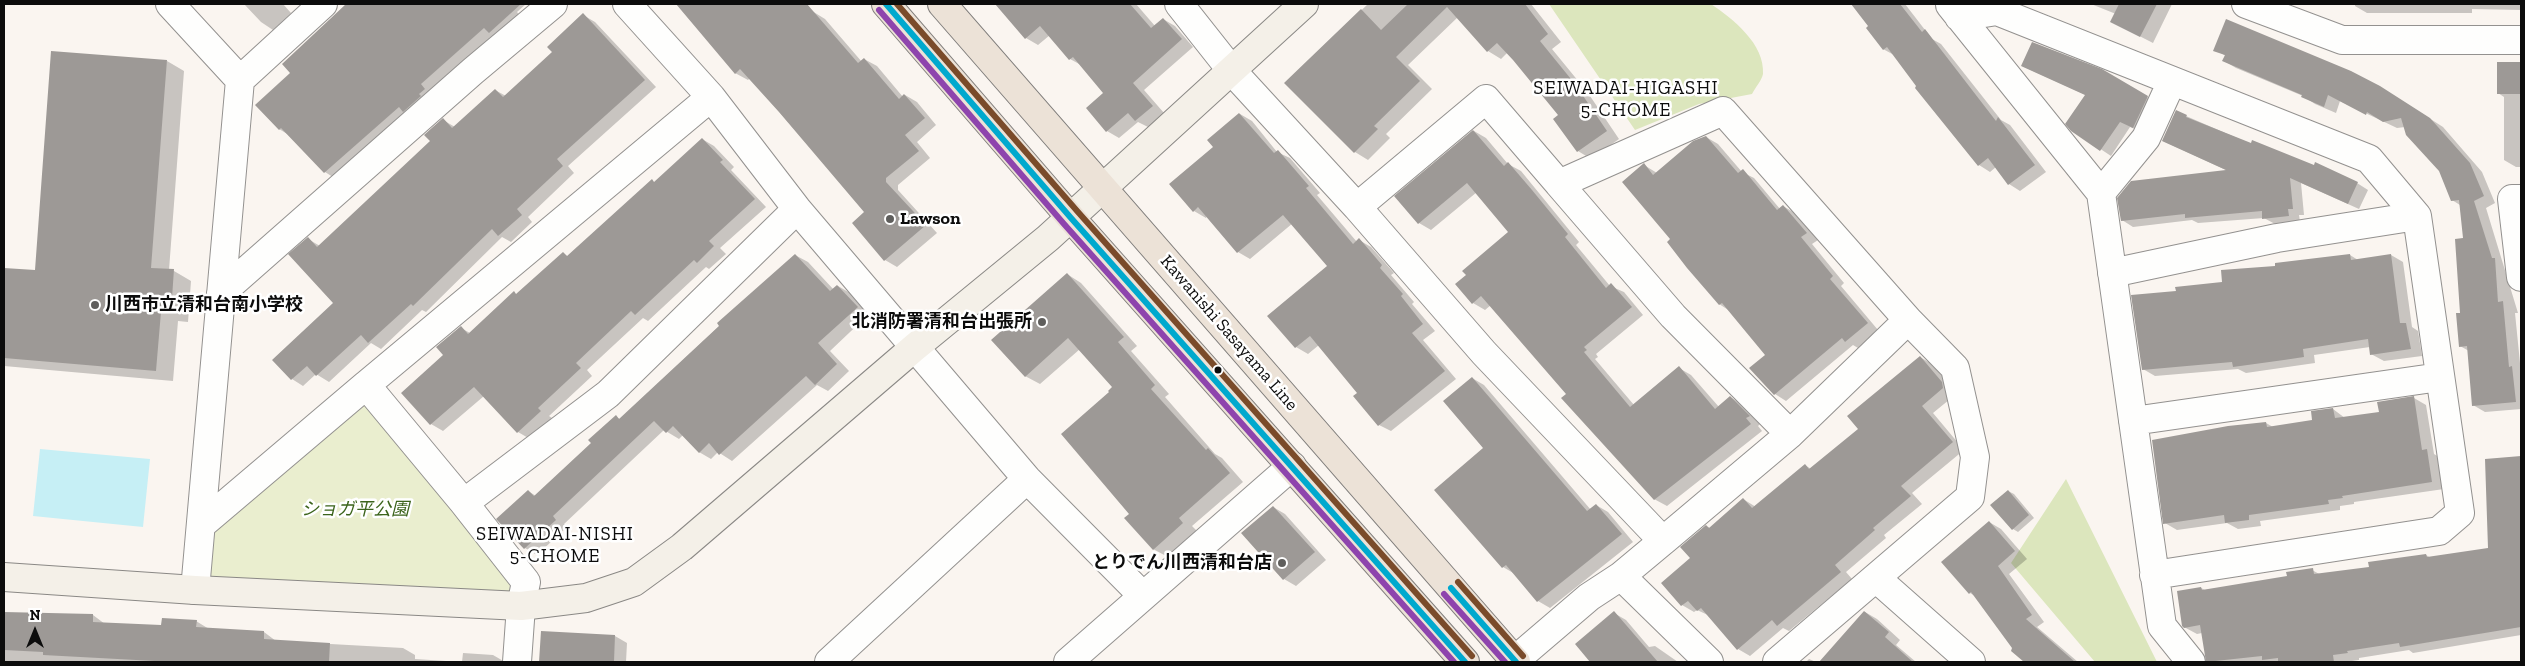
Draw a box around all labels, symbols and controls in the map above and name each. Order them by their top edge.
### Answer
district label: SEIWADAI-HIGASHI 5-CHOME [1531,78,1721,122]
place label: Lawson [900,208,961,230]
marker: Lawson [884,213,896,225]
street label: Kawanishi Sasayama Line [1156,251,1302,415]
place label: 川西市立清和台南小学校 [105,294,303,316]
marker: 川西市立清和台南小学校 [89,299,101,311]
place label: 北消防署清和台出張所 [852,311,1032,333]
marker: 北消防署清和台出張所 [1036,316,1048,328]
unlabelled marker [1213,365,1223,375]
park label: ショガ平公園 [301,499,409,521]
district label: SEIWADAI-NISHI 5-CHOME [474,524,636,568]
place label: とりでん川西清和台店 [1092,552,1272,574]
marker: とりでん川西清和台店 [1276,557,1288,569]
north arrow [10,606,60,656]
text: N [30,607,40,624]

